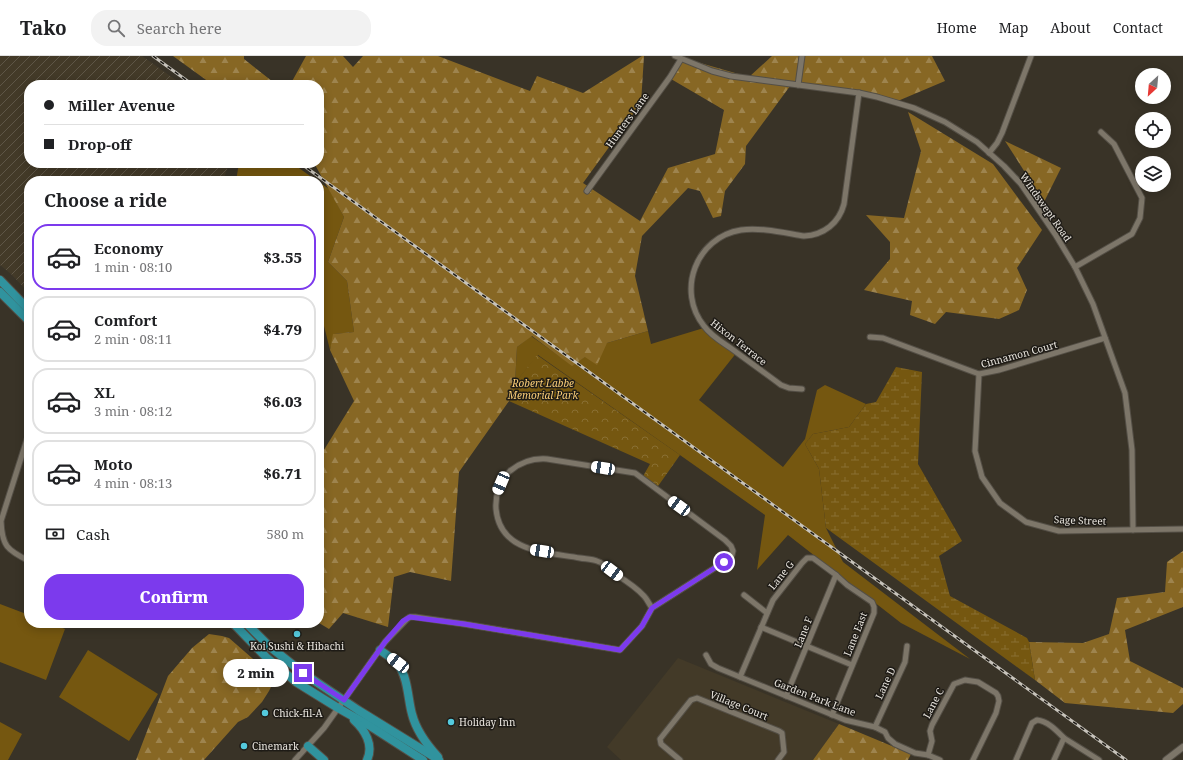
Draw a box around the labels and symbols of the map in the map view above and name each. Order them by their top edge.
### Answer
north arrow [1135,68,1171,104]
street label: Hunters Lane [602,90,652,150]
street label: Windswept Road [1017,170,1075,244]
street label: Hixon Terrace [708,316,770,368]
street label: Cinnamon Court [979,337,1059,371]
park label: Robert Labbe Memorial Park [507,376,579,402]
car [590,460,616,476]
car [491,470,511,496]
car [666,494,692,518]
street label: Sage Street [1054,512,1107,528]
car [529,543,555,559]
route start [715,553,733,571]
street label: Lane G [765,558,797,592]
car [599,559,625,583]
street label: Lane East [840,610,870,658]
street label: Lane F [790,614,816,650]
marker: Koi Sushi & Hibachi [292,629,302,639]
place label: Koi Sushi & Hibachi [250,639,345,653]
car [385,651,411,675]
callout: 2 min [223,659,289,687]
route end [294,664,312,682]
street label: Lane D [872,665,898,701]
street label: Garden Park Lane [772,675,858,719]
street label: Lane C [919,685,947,721]
street label: Village Court [708,687,771,723]
place label: Chick-fil-A [273,706,323,720]
marker: Chick-fil-A [260,708,270,718]
place label: Holiday Inn [459,715,516,729]
marker: Holiday Inn [446,717,456,727]
place label: Cinemark [252,739,299,753]
marker: Cinemark [239,741,249,751]

